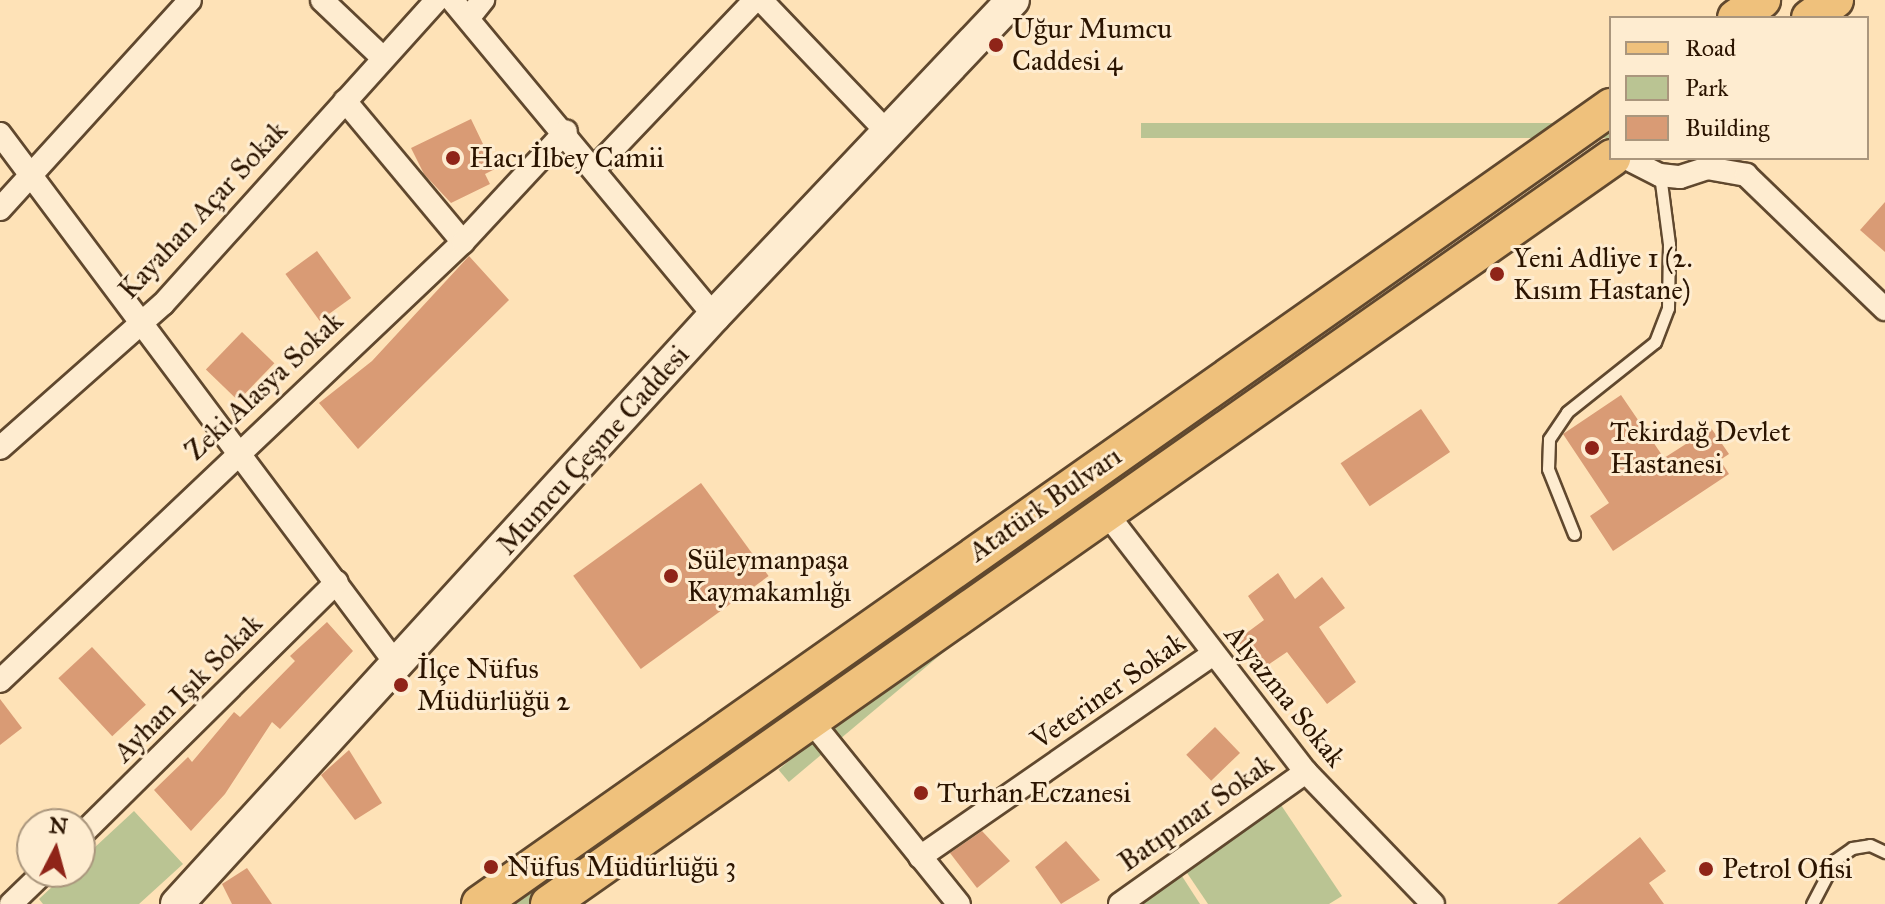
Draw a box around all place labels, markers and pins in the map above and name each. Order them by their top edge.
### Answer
place label: Uğur Mumcu Caddesi 4 [1012,12,1172,78]
marker: Uğur Mumcu Caddesi 4 [987,36,1005,54]
place label: Hacı İlbey Camii [469,141,664,175]
marker: Hacı İlbey Camii [444,149,462,167]
place label: Yeni Adliye 1 (2. Kısım Hastane) [1513,241,1692,307]
marker: Yeni Adliye 1 (2. Kısım Hastane) [1488,265,1506,283]
place label: Tekirdağ Devlet Hastanesi [1610,415,1791,481]
marker: Tekirdağ Devlet Hastanesi [1581,437,1603,459]
place label: Süleymanpaşa Kaymakamlığı [687,543,851,609]
marker: Süleymanpaşa Kaymakamlığı [662,567,680,585]
place label: İlçe Nüfus Müdürlüğü 2 [417,652,570,718]
marker: İlçe Nüfus Müdürlüğü 2 [392,676,410,694]
place label: Turhan Eczanesi [937,776,1131,810]
marker: Turhan Eczanesi [912,784,930,802]
place label: Nüfus Müdürlüğü 3 [507,850,736,884]
place label: Petrol Ofisi [1722,852,1853,886]
marker: Nüfus Müdürlüğü 3 [482,858,500,876]
marker: Petrol Ofisi [1697,860,1715,878]

